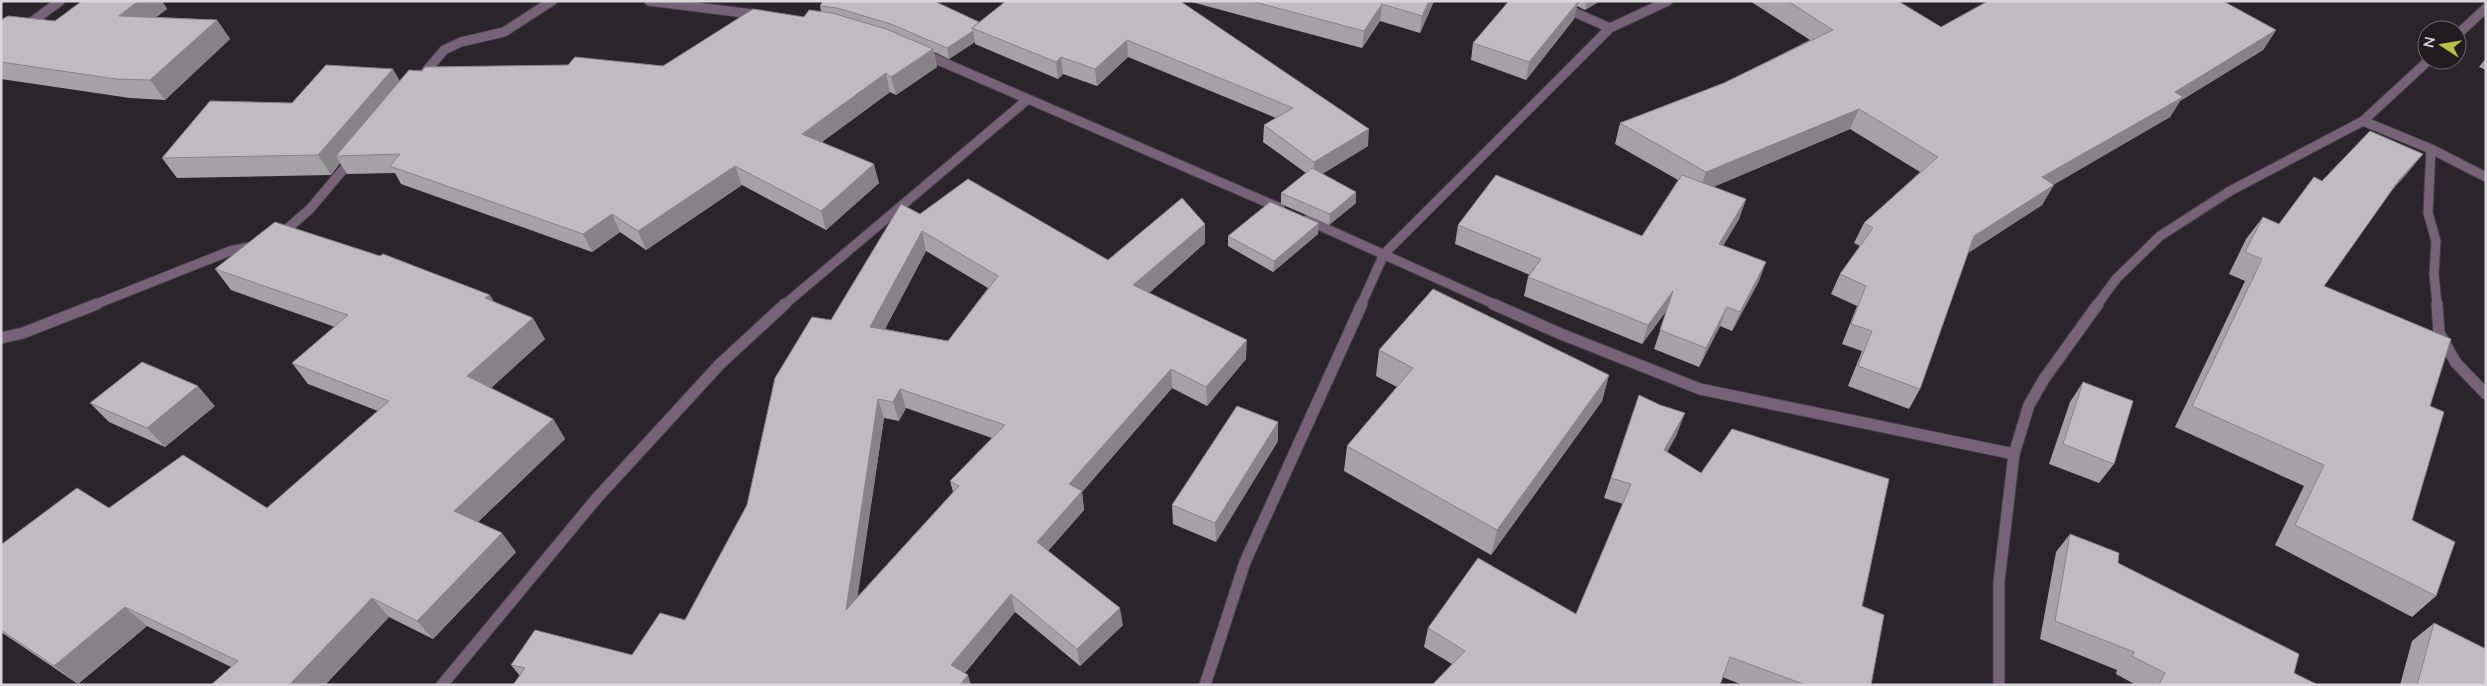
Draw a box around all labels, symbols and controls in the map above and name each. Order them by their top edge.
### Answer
north arrow [2417,20,2467,70]
text: N [2419,35,2438,49]

